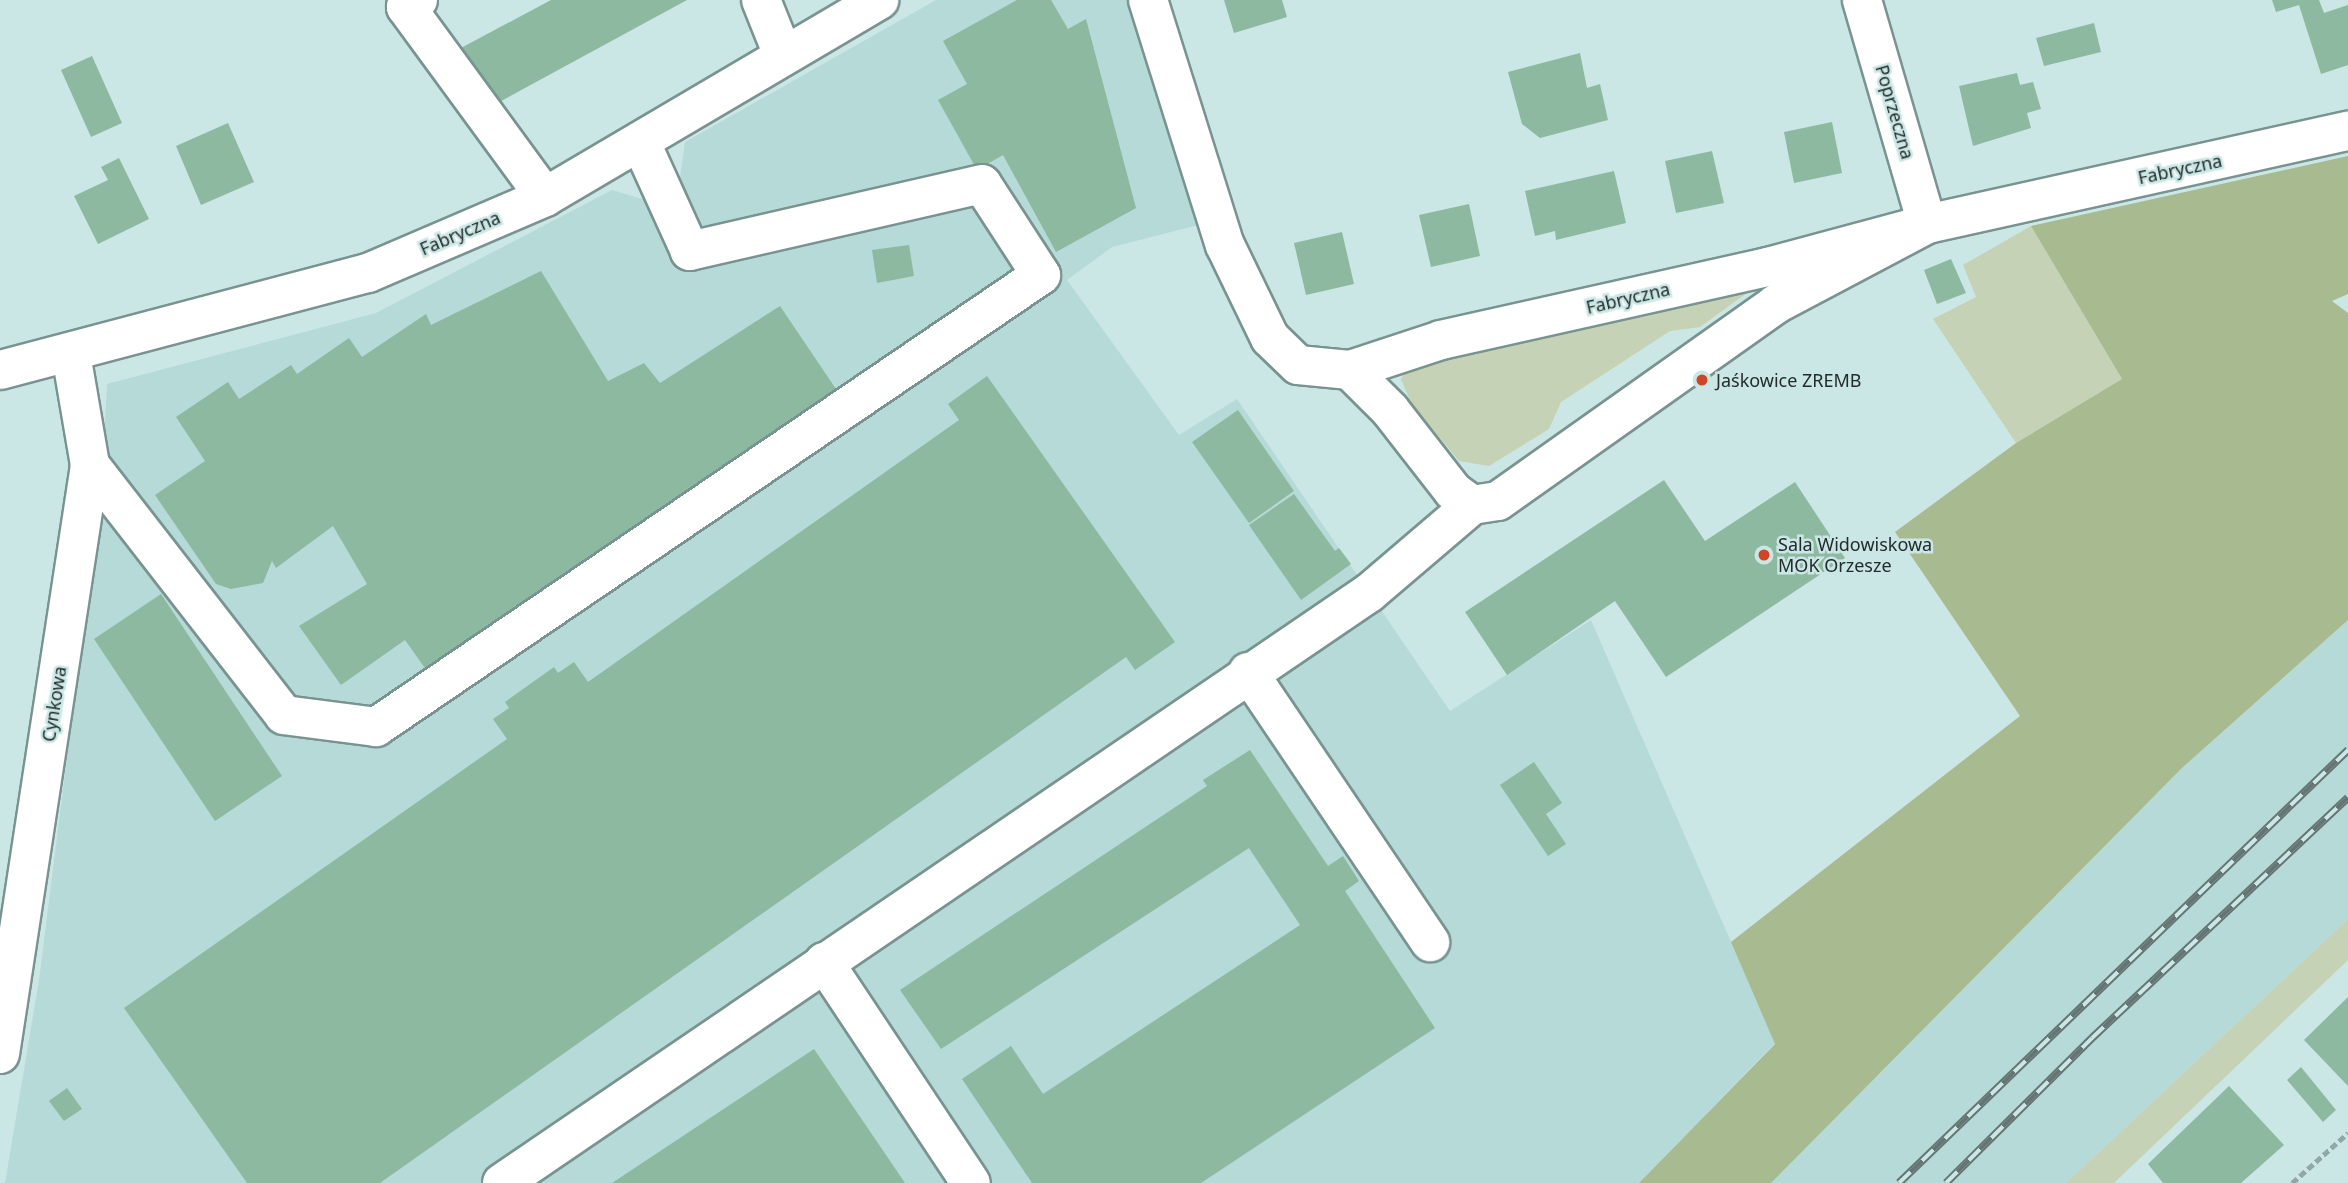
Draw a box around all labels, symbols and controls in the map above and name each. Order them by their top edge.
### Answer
street label: Poprzeczna [1871,62,1919,162]
street label: Fabryczna [2136,150,2224,188]
street label: Fabryczna [416,206,504,260]
street label: Fabryczna [1584,278,1672,318]
place label: Jaśkowice ZREMB [1716,369,1862,391]
marker: Jaśkowice ZREMB [1694,372,1710,388]
place label: Sala Widowiskowa MOK Orzesze [1778,534,1932,576]
marker: Sala Widowiskowa MOK Orzesze [1756,547,1772,563]
street label: Cynkowa [37,665,71,743]

